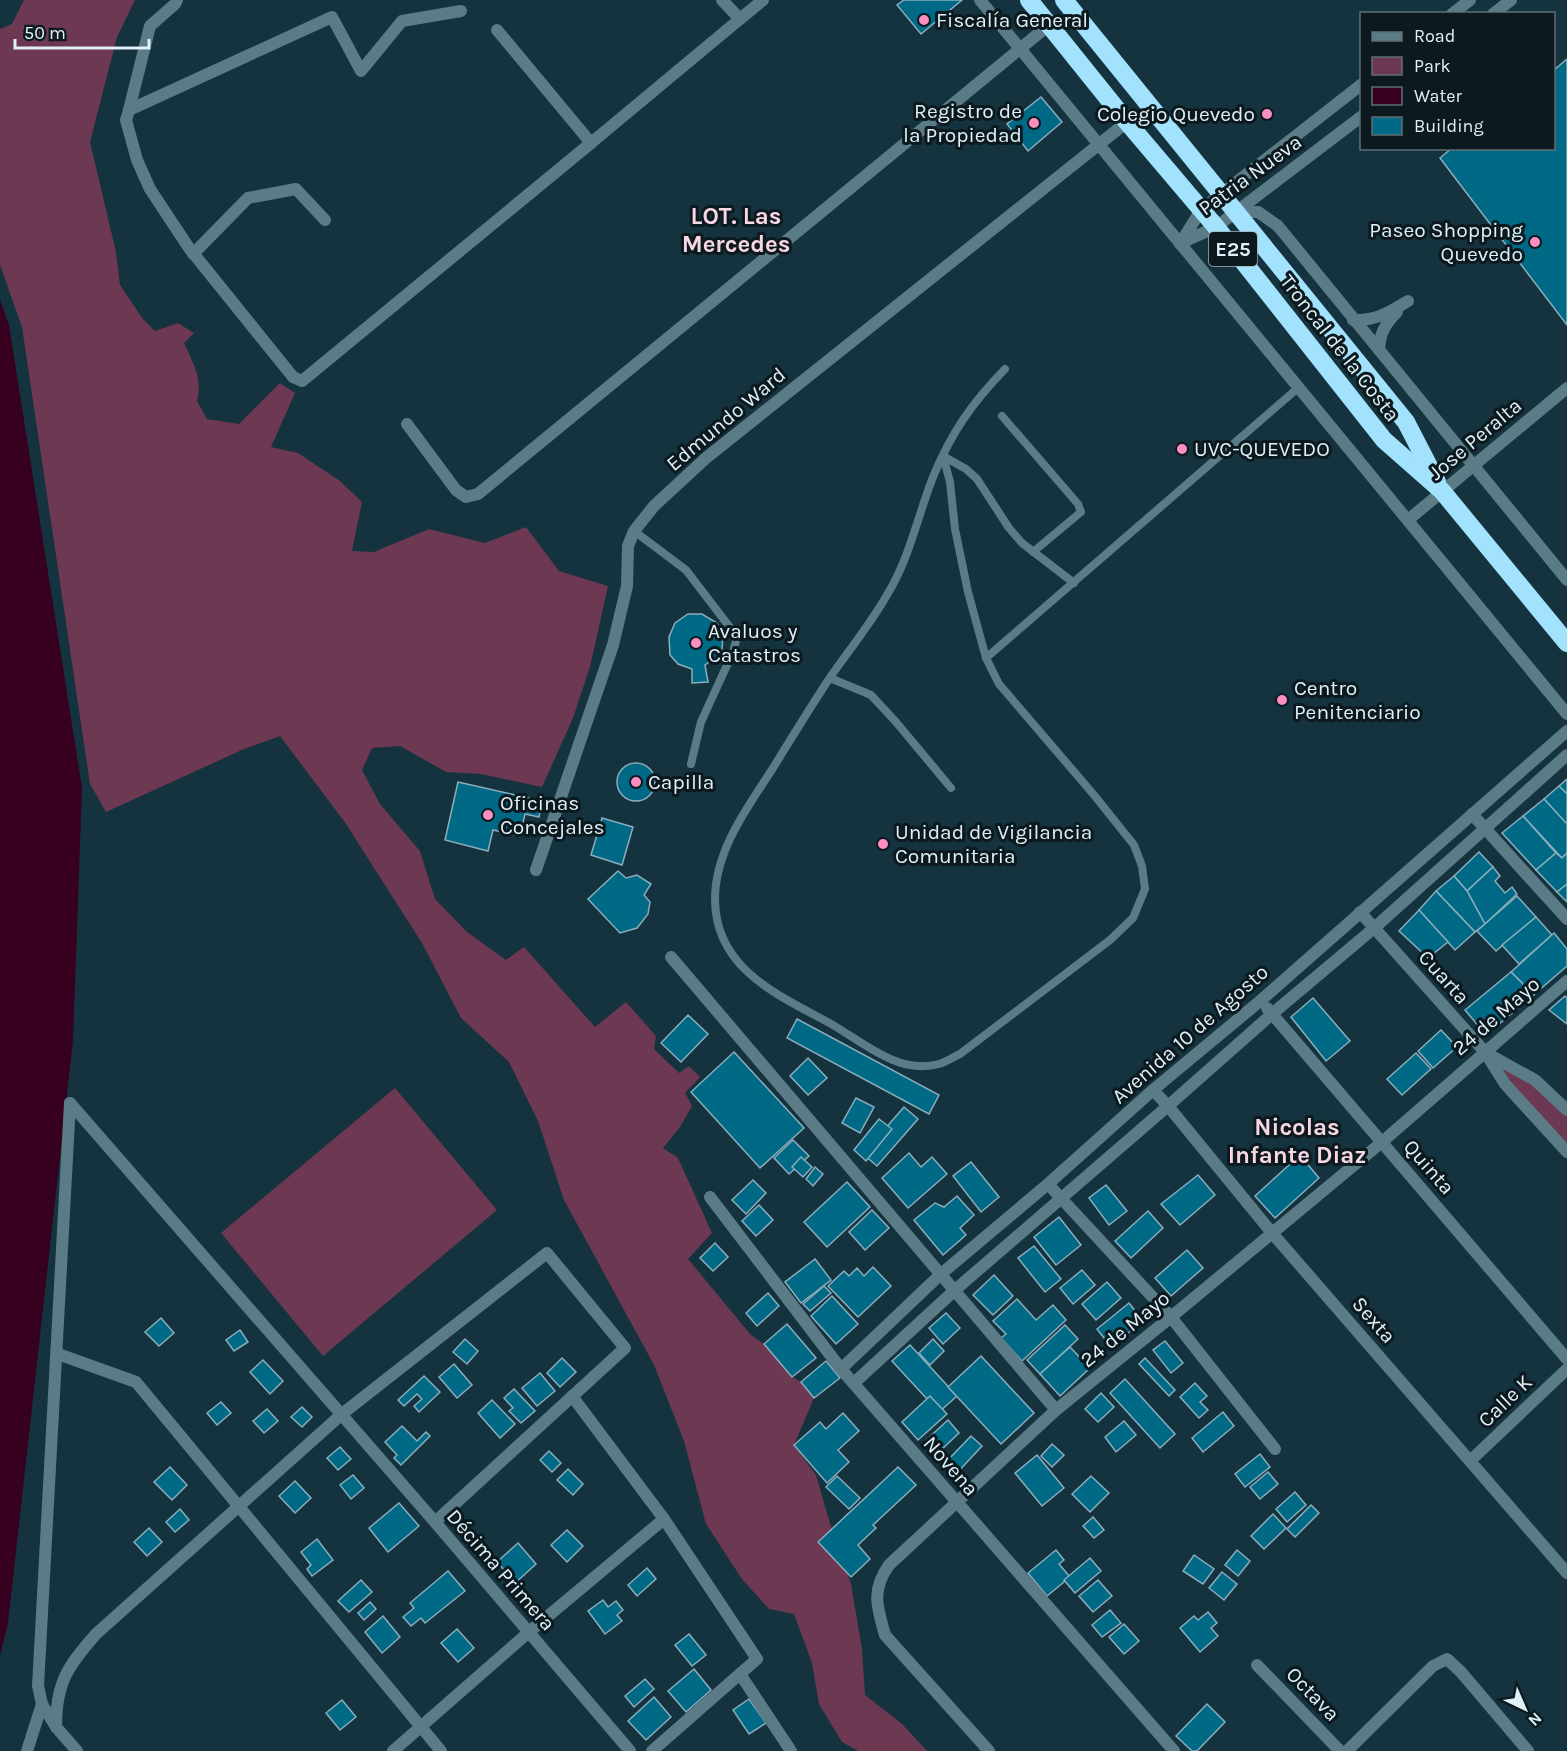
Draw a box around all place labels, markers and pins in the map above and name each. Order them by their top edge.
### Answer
place label: Fiscalía General [936,8,1088,32]
marker: Fiscalía General [917,13,931,27]
place label: Registro de la Propiedad [903,99,1022,147]
place label: Colegio Quevedo [1097,102,1255,126]
marker: Colegio Quevedo [1260,107,1274,121]
marker: Registro de la Propiedad [1027,116,1041,130]
place label: Paseo Shopping Quevedo [1369,218,1523,266]
marker: Paseo Shopping Quevedo [1528,235,1542,249]
place label: UVC-QUEVEDO [1194,437,1330,461]
marker: UVC-QUEVEDO [1175,442,1189,456]
place label: Avaluos y Catastros [708,619,801,667]
marker: Avaluos y Catastros [689,636,703,650]
place label: Centro Penitenciario [1294,676,1421,724]
marker: Centro Penitenciario [1275,693,1289,707]
place label: Capilla [648,770,714,794]
marker: Capilla [629,775,643,789]
place label: Oficinas Concejales [500,791,605,839]
marker: Oficinas Concejales [481,808,495,822]
place label: Unidad de Vigilancia Comunitaria [895,820,1092,868]
marker: Unidad de Vigilancia Comunitaria [876,837,890,851]

